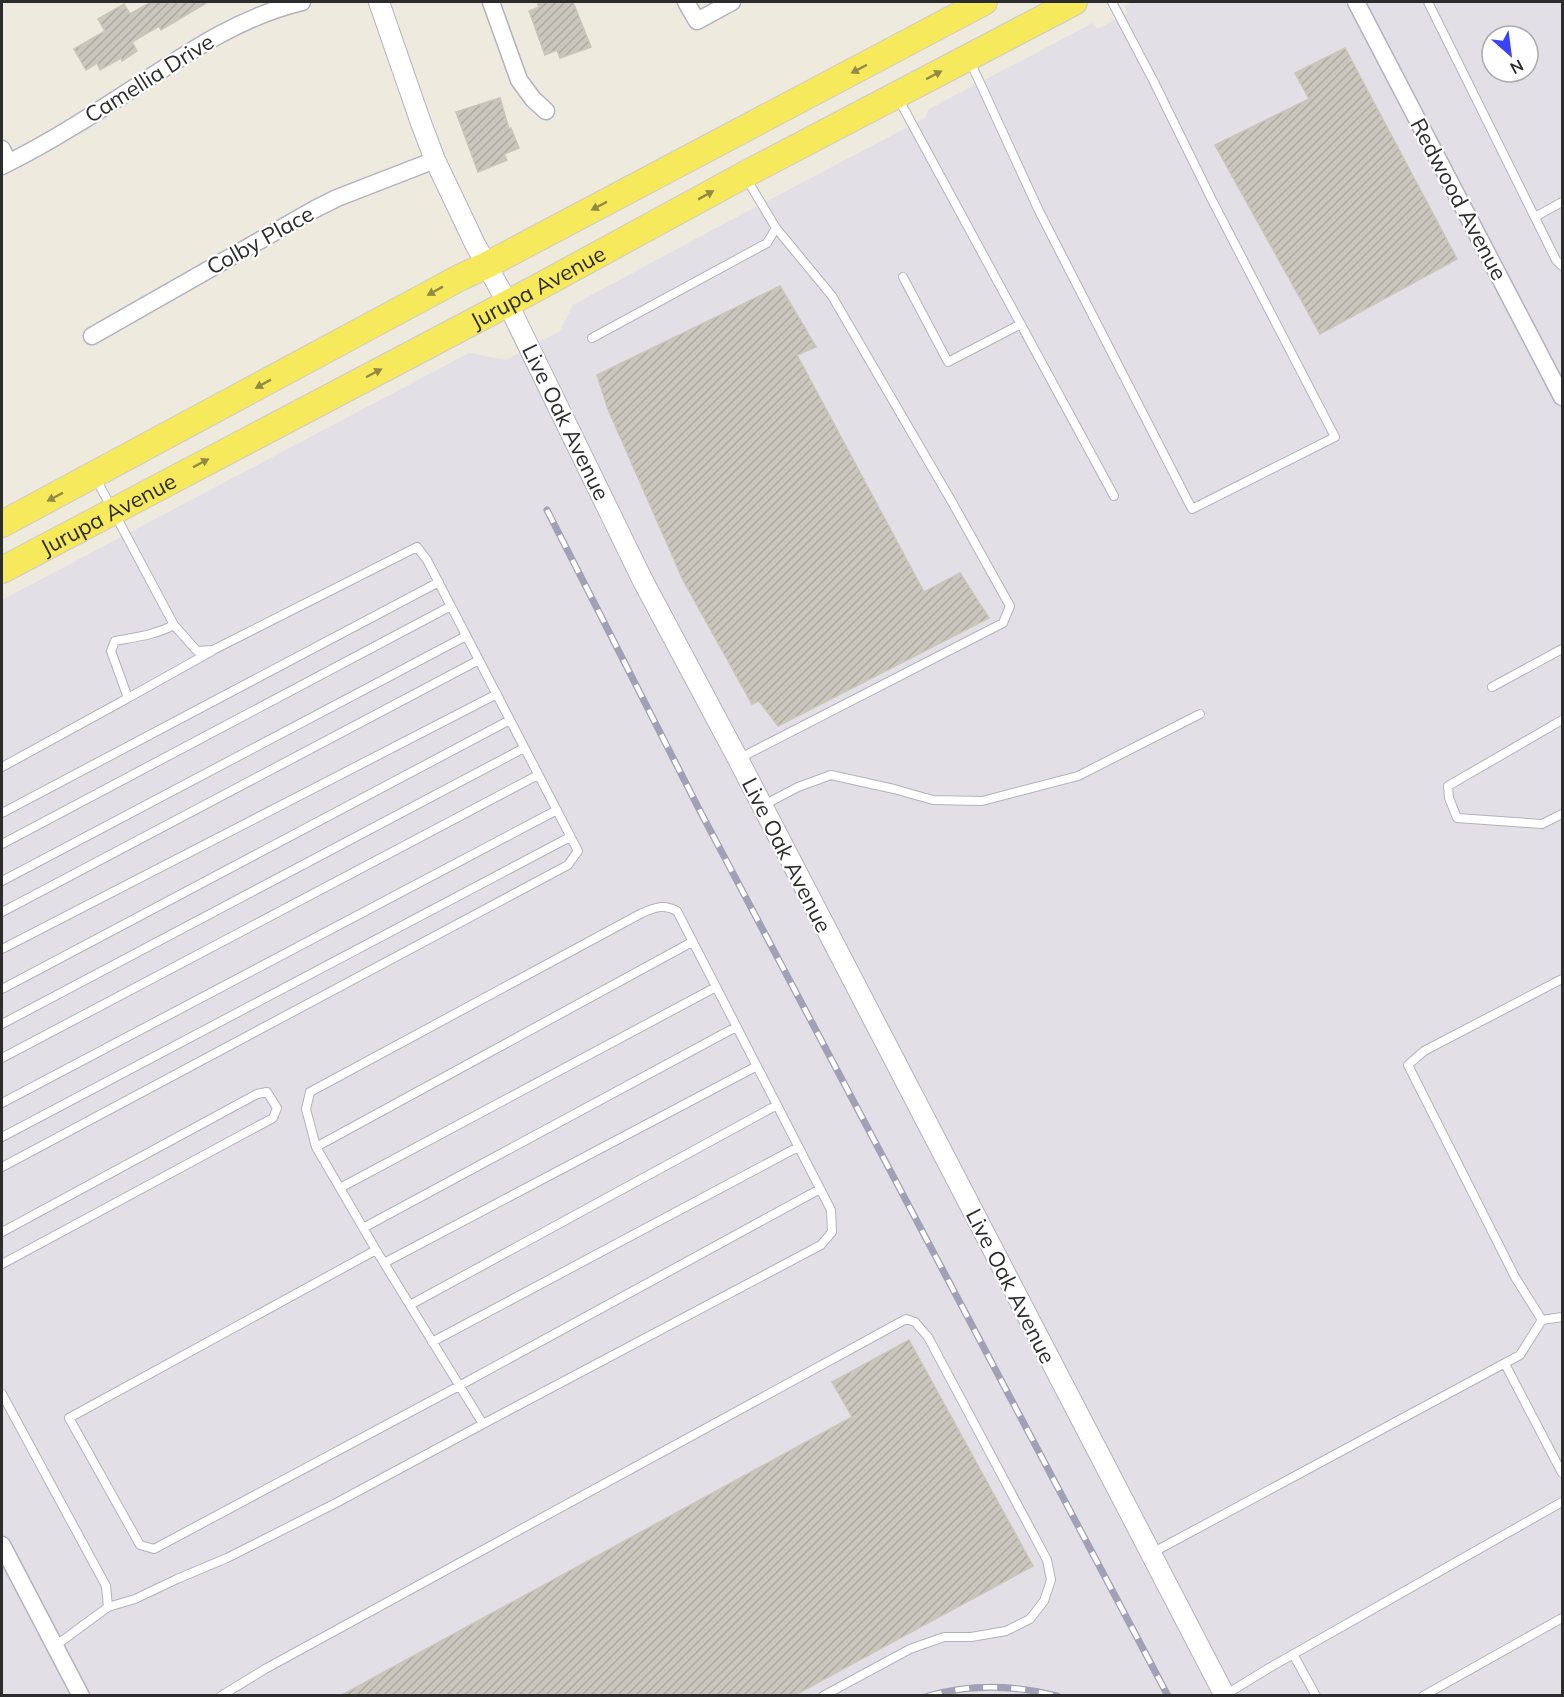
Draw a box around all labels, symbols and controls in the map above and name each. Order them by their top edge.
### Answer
north arrow [1480,24,1540,84]
street label: Camellia Drive [79,27,219,129]
text: N [1507,56,1527,79]
one-way arrow [850,64,867,74]
one-way arrow [926,70,943,80]
street label: Redwood Avenue [1404,113,1514,285]
one-way arrow [698,191,715,201]
street label: Colby Place [202,199,318,281]
one-way arrow [590,201,607,211]
street label: Jurupa Avenue [465,239,610,335]
one-way arrow [426,286,443,296]
street label: Live Oak Avenue [516,339,616,505]
one-way arrow [366,368,383,378]
one-way arrow [255,379,272,389]
one-way arrow [193,459,210,468]
street label: Jurupa Avenue [36,467,181,561]
one-way arrow [46,491,64,501]
street label: Live Oak Avenue [736,773,838,937]
street label: Live Oak Avenue [960,1204,1062,1368]

